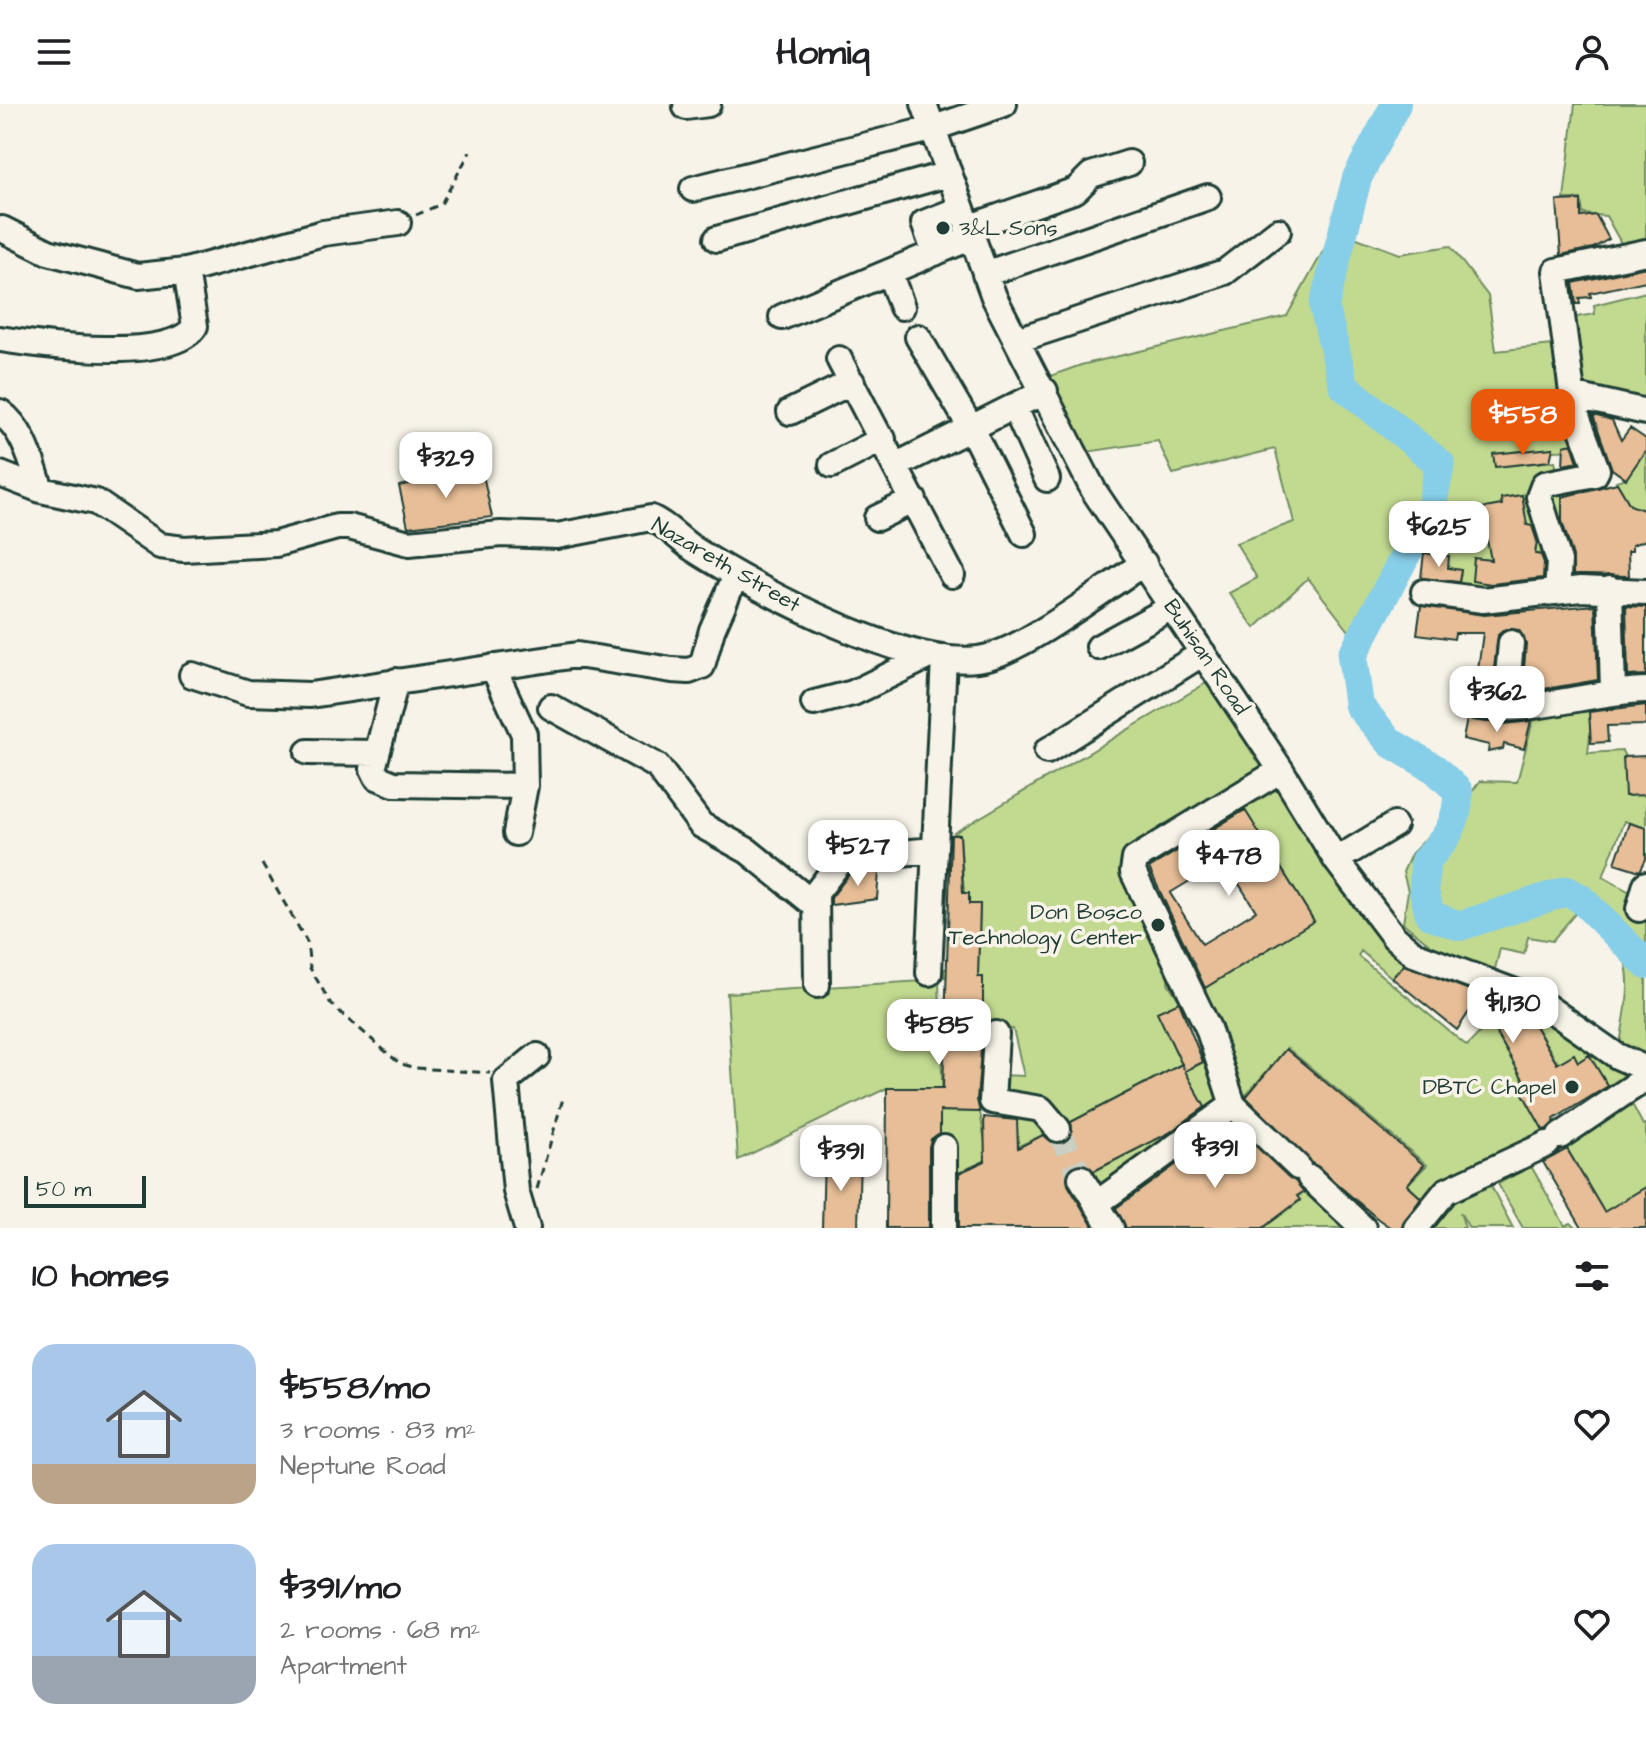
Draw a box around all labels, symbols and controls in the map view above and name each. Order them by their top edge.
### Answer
text: Homiq [776,27,870,78]
icon: menu [32,30,76,74]
icon: person [1570,30,1614,74]
place label: 3&L Sons [959,213,1058,244]
marker: 3&L Sons [934,219,952,237]
pin: $558 [1476,389,1570,457]
text: $558 [1489,397,1557,433]
pin: $329 [399,432,493,500]
text: $329 [417,440,475,476]
pin: $625 [1392,501,1486,569]
text: $625 [1407,509,1471,545]
street label: Nazareth Street [646,510,806,620]
street label: Buhisan Road [1156,593,1256,721]
pin: $362 [1450,666,1544,734]
text: $362 [1468,674,1526,710]
pin: $527 [811,820,905,888]
text: $527 [826,828,890,864]
pin: $478 [1182,830,1276,898]
text: $478 [1196,838,1262,874]
place label: Don Bosco Technology Center [949,897,1143,954]
marker: Don Bosco Technology Center [1149,916,1167,934]
pin: $1,130 [1448,977,1578,1045]
text: $1,130 [1485,985,1541,1021]
pin: $585 [892,999,986,1067]
text: $585 [905,1007,973,1043]
place label: DBTC Chapel [1423,1072,1556,1103]
marker: DBTC Chapel [1563,1078,1581,1096]
pin: $391 [1168,1122,1262,1190]
pin: $391 [794,1125,888,1193]
text: $391 [1192,1130,1238,1166]
text: $391 [818,1133,864,1169]
scale bar [24,1172,146,1208]
text: 50 m [36,1174,91,1205]
text: 10 homes [32,1252,169,1300]
icon: filters [1570,1254,1614,1298]
text: $558/mo [280,1364,430,1412]
icon: home [96,1376,192,1472]
icon: heart [1570,1402,1614,1446]
text: 3 rooms · 83 m² [280,1412,475,1448]
text: Neptune Road [280,1448,446,1484]
text: $391/mo [280,1564,401,1612]
icon: home [96,1576,192,1672]
icon: heart [1570,1602,1614,1646]
text: 2 rooms · 68 m² [280,1612,480,1648]
text: Apartment [280,1648,407,1684]

